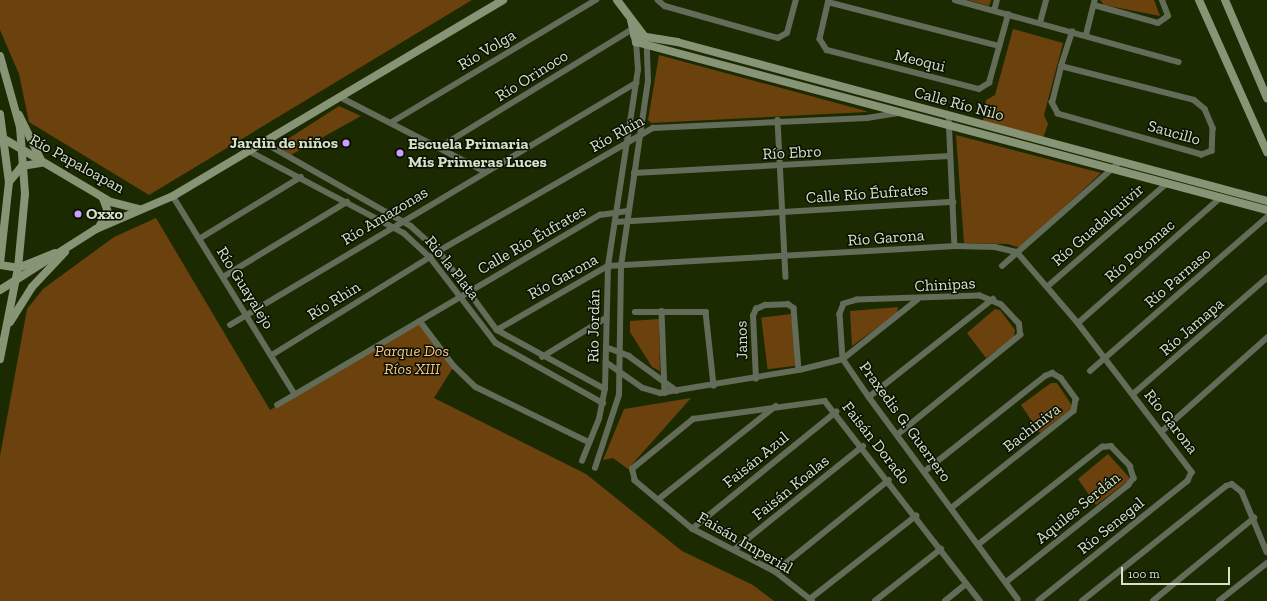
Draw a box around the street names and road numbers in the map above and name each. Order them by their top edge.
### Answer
street label: Río Volga [454,25,520,75]
street label: Meoqui [893,45,947,77]
street label: Río Orinoco [492,46,572,106]
street label: Calle Río Nilo [912,83,1006,125]
street label: Río Rhin [587,111,647,157]
street label: Saucillo [1145,116,1203,150]
street label: Río Papaloapan [26,130,128,198]
street label: Río Ebro [762,142,822,164]
street label: Calle Río Éufrates [805,180,929,208]
street label: Río Guadalquivir [1048,180,1148,270]
street label: Río Amazonas [338,183,432,249]
street label: Calle Río Éufrates [474,201,590,279]
street label: Río Potomac [1101,215,1179,287]
street label: Río Garona [847,226,925,250]
street label: Rio la Plata [420,232,484,304]
street label: Río Guayalejo [212,243,278,333]
street label: Río Parnaso [1141,244,1215,312]
street label: Río Garona [525,250,601,304]
street label: Chinipas [914,274,976,296]
street label: Río Rhin [304,277,364,325]
street label: Río Jordán [584,289,604,363]
street label: Río Jamapa [1156,294,1228,360]
street label: Janos [732,320,752,360]
street label: Praxedis G. Guerrero [855,358,955,486]
street label: Río Garona [1140,386,1202,458]
street label: Faisán Dorado [838,398,914,488]
street label: Bachiniva [999,400,1065,456]
street label: Faisán Azul [719,428,793,492]
street label: Faisán Koalas [749,451,833,525]
street label: Aquiles Serdán [1032,468,1124,548]
street label: Río Senegal [1074,493,1148,559]
street label: Faisán Imperial [694,508,796,578]

